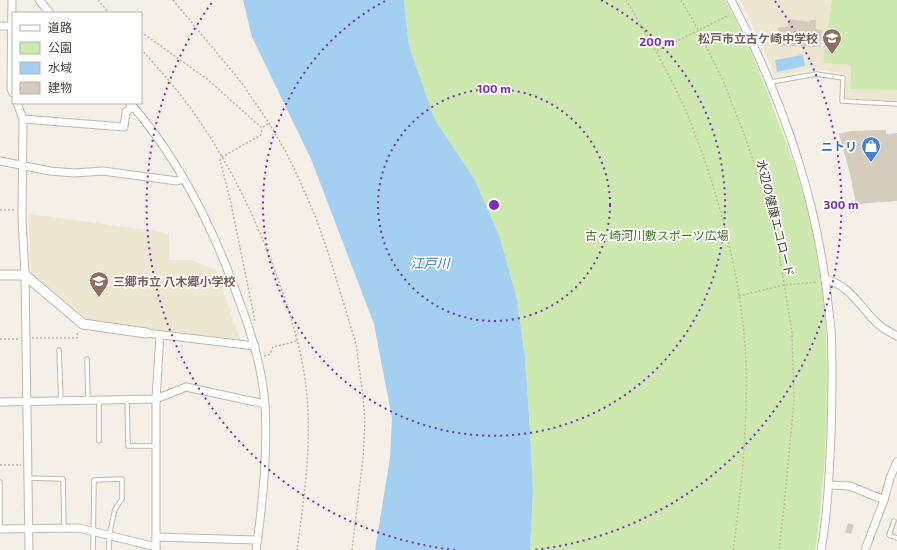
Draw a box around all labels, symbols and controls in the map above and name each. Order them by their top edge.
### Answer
legend [12,12,142,104]
text: 道路 [48,20,72,34]
school or university icon: 松戸市立古ケ崎中学校 [821,27,843,55]
place label: 松戸市立古ケ崎中学校 [698,31,818,45]
text: 200 m [639,34,675,48]
text: 公園 [48,40,72,54]
text: 水域 [48,60,72,74]
text: 建物 [48,80,72,94]
text: 100 m [477,81,511,95]
shop icon: ニトリ [860,135,882,163]
place label: ニトリ [821,139,857,153]
street label: 水辺の健康エコロード [755,158,797,278]
text: 300 m [823,197,859,211]
centre of rings [487,198,501,212]
park label: 古ヶ崎河川敷スポーツ広場 [585,228,729,242]
water label: 江戸川 [410,255,451,271]
school or university icon: 三郷市立 八木郷小学校 [88,270,110,298]
place label: 三郷市立 八木郷小学校 [113,274,236,288]

